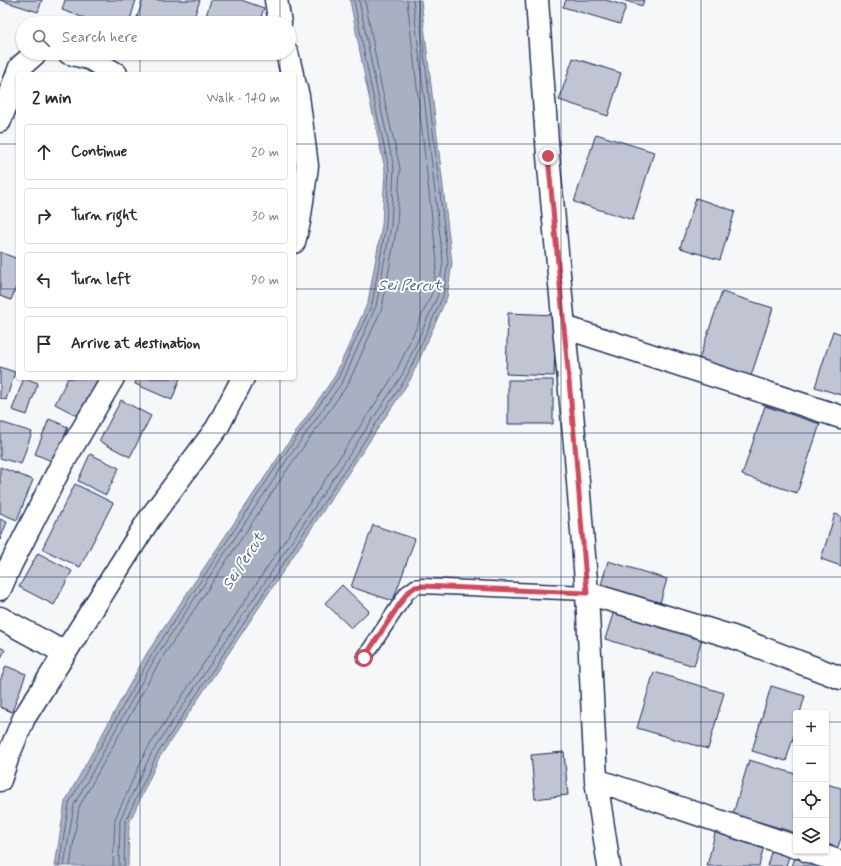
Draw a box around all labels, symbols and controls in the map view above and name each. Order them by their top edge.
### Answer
search box [16,16,296,60]
icon: search [30,27,52,49]
text: Search here [62,28,138,48]
text: 2 min [32,87,72,109]
text: Walk · 140 m [207,90,280,107]
icon: ahead [33,141,55,163]
text: Continue [71,142,127,162]
text: 20 m [251,144,279,161]
route end [539,147,557,165]
icon: right [33,205,55,227]
text: Turn right [71,206,138,226]
text: 30 m [252,208,279,225]
icon: left [33,269,55,291]
text: Turn left [71,270,131,290]
text: 90 m [251,272,279,289]
water label: Sei Percut [378,276,443,296]
icon: arrive [33,333,55,355]
text: Arrive at destination [71,334,200,354]
water label: Sei Percut [218,528,270,594]
route start [355,649,373,667]
map controls [793,710,829,854]
button: + [793,710,829,746]
button: − [793,746,829,782]
button: locate [793,782,829,818]
button: layers [793,818,829,854]

